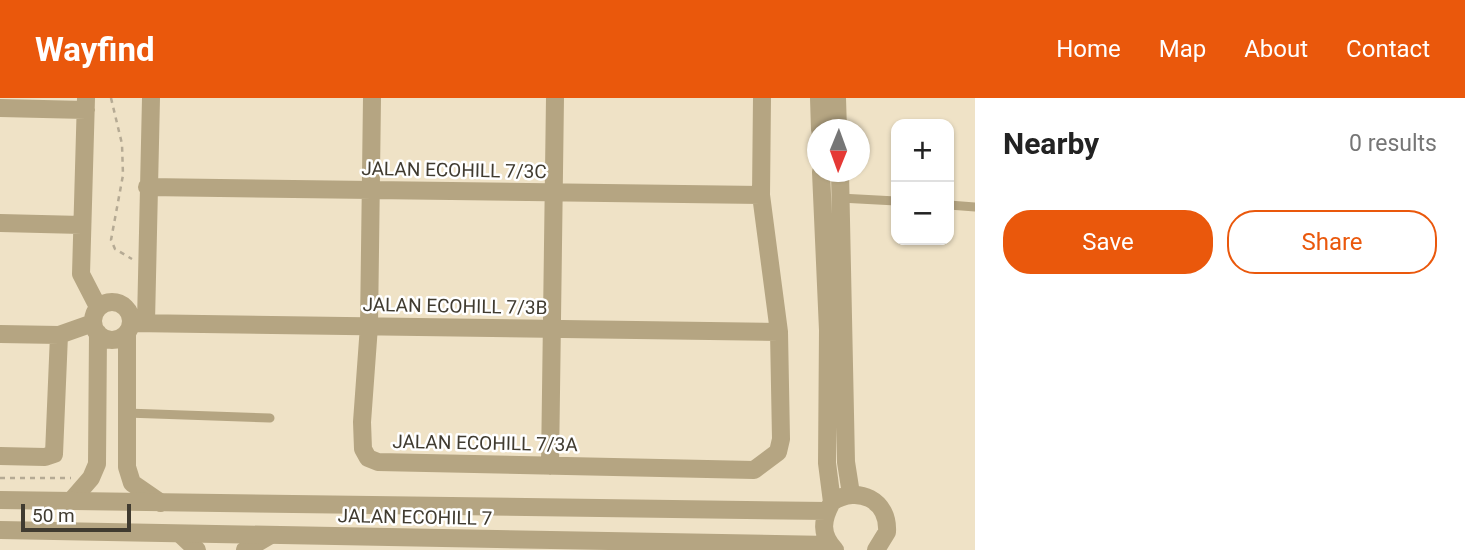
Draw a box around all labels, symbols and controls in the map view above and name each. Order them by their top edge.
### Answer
text: Wayfind [35,30,155,69]
text: Home [1056,35,1121,63]
text: Map [1159,35,1206,63]
text: About [1244,35,1308,63]
text: Contact [1346,35,1430,63]
north arrow [807,119,870,182]
map controls [891,119,954,245]
button: + [891,119,954,182]
text: Nearby [1003,126,1099,161]
text: 0 results [1349,130,1437,157]
street label: JALAN ECOHILL 7/3C [361,157,547,183]
button: − [891,182,954,245]
button: Save [1003,210,1213,274]
button: Share [1227,210,1437,274]
street label: JALAN ECOHILL 7/3B [362,293,548,319]
street label: JALAN ECOHILL 7/3A [392,430,579,456]
scale bar [21,501,131,533]
text: 50 m [32,504,75,527]
street label: JALAN ECOHILL 7 [338,504,492,530]

